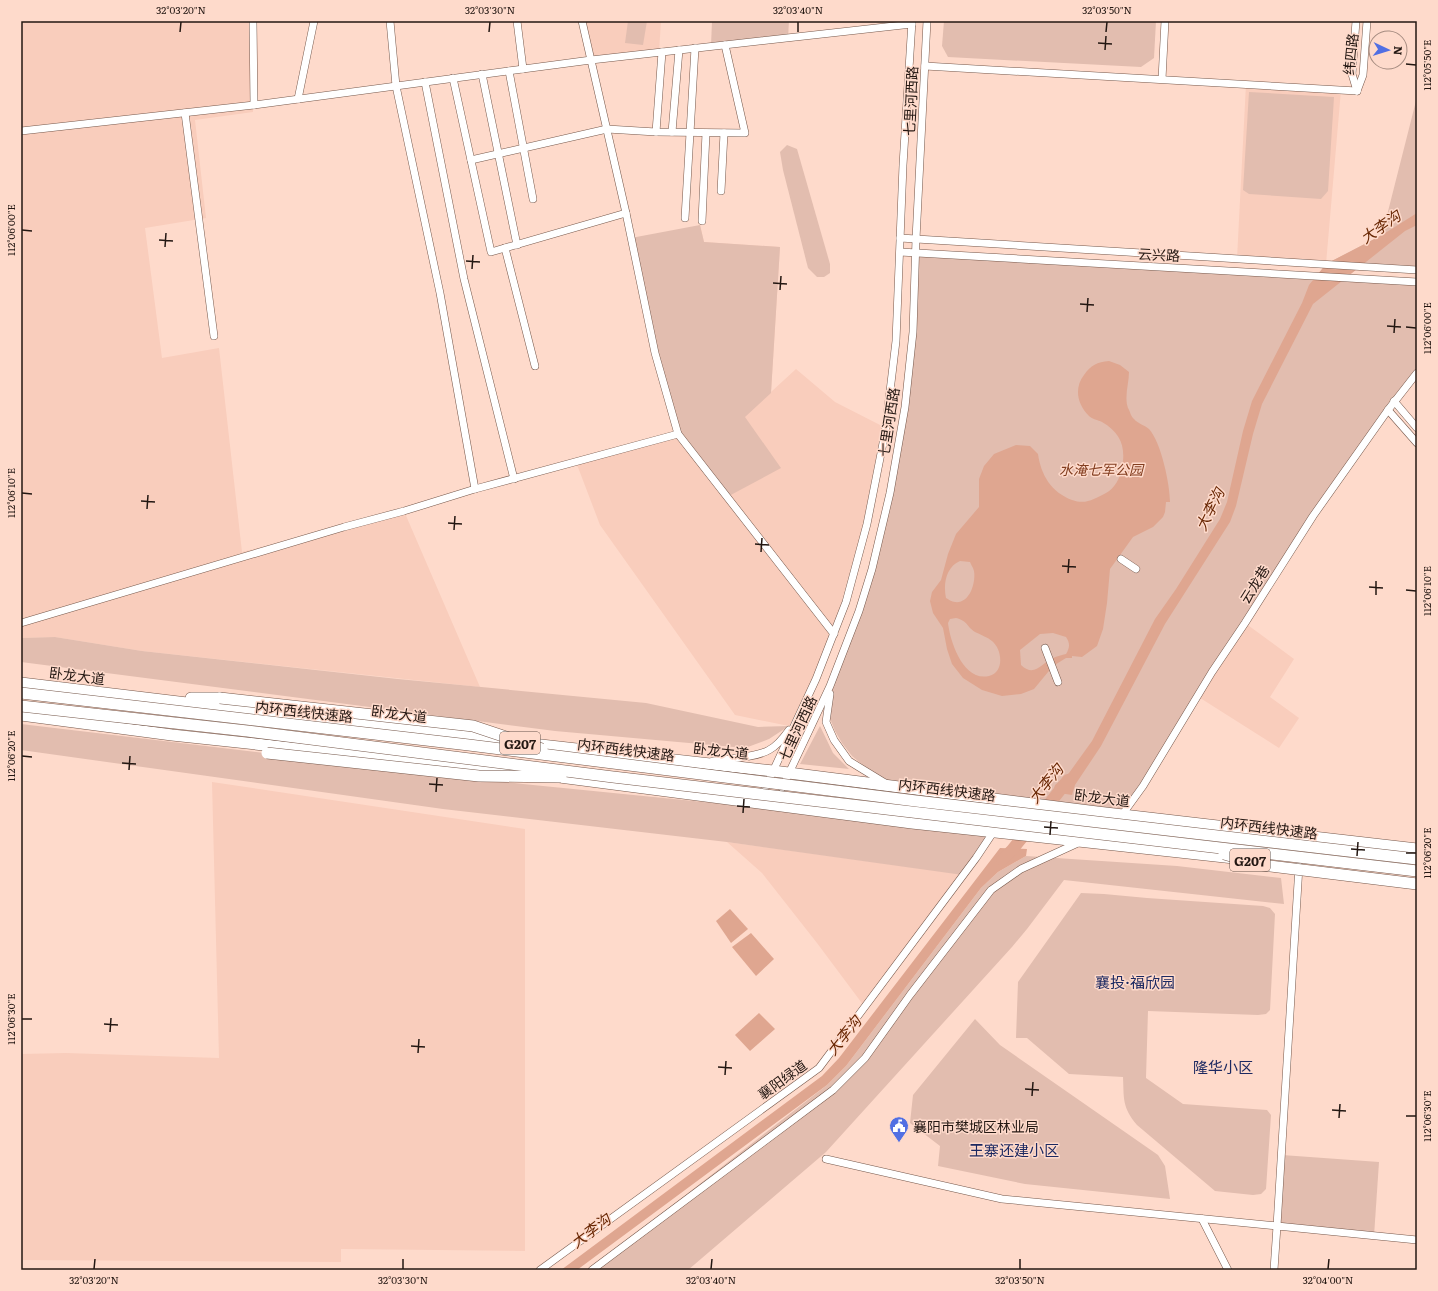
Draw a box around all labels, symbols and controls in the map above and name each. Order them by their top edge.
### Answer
text: 32°03'20"N [156,2,206,17]
text: 32°03'30"N [465,2,515,17]
text: 32°03'40"N [773,2,823,17]
text: 32°03'50"N [1082,2,1132,17]
north arrow [1368,30,1408,70]
street label: 纬四路 [1338,32,1362,76]
text: 112°05'50"E [1419,40,1434,90]
text: N [1391,46,1407,56]
street label: 七里河西路 [898,66,922,136]
water label: 大李沟 [1355,203,1407,248]
text: 112°06'00"E [3,204,18,256]
street label: 云兴路 [1138,243,1180,265]
text: 112°06'00"E [1419,302,1434,354]
street label: 七里河西路 [873,386,903,458]
park label: 水淹七军公园 [1059,459,1145,479]
text: 112°06'10"E [3,468,18,518]
water label: 大李沟 [1189,482,1230,534]
street label: 云龙巷 [1234,561,1274,607]
text: 112°06'10"E [1419,566,1434,616]
street label: 卧龙大道 [48,662,106,688]
street label: 七里河西路 [773,692,821,764]
street label: 内环西线快速路 [254,696,354,726]
street label: 卧龙大道 [370,700,428,726]
text: 112°06'20"E [3,730,18,782]
road number: G207 [500,732,540,754]
street label: 内环西线快速路 [576,733,676,765]
street label: 卧龙大道 [692,737,750,763]
water label: 大李沟 [1022,757,1069,808]
street label: 内环西线快速路 [897,773,997,805]
street label: 卧龙大道 [1073,784,1131,810]
street label: 内环西线快速路 [1219,811,1319,843]
text: 112°06'20"E [1419,827,1434,879]
road number: G207 [1230,849,1270,871]
district label: 襄投·福欣园 [1095,970,1175,993]
text: 112°06'30"E [3,993,18,1045]
water label: 大李沟 [820,1009,867,1060]
street label: 襄阳绿道 [753,1054,811,1104]
district label: 隆华小区 [1193,1055,1253,1078]
text: 112°06'30"E [1419,1090,1434,1142]
public building icon: 襄阳市樊城区林业局 [888,1115,910,1143]
place label: 襄阳市樊城区林业局 [913,1116,1039,1136]
district label: 王寨还建小区 [969,1138,1059,1161]
water label: 大李沟 [565,1206,616,1253]
text: 32°03'20"N [69,1272,119,1287]
text: 32°03'30"N [378,1272,428,1287]
text: 32°03'40"N [686,1272,736,1287]
text: 32°03'50"N [995,1272,1045,1287]
text: 32°04'00"N [1303,1272,1353,1287]

